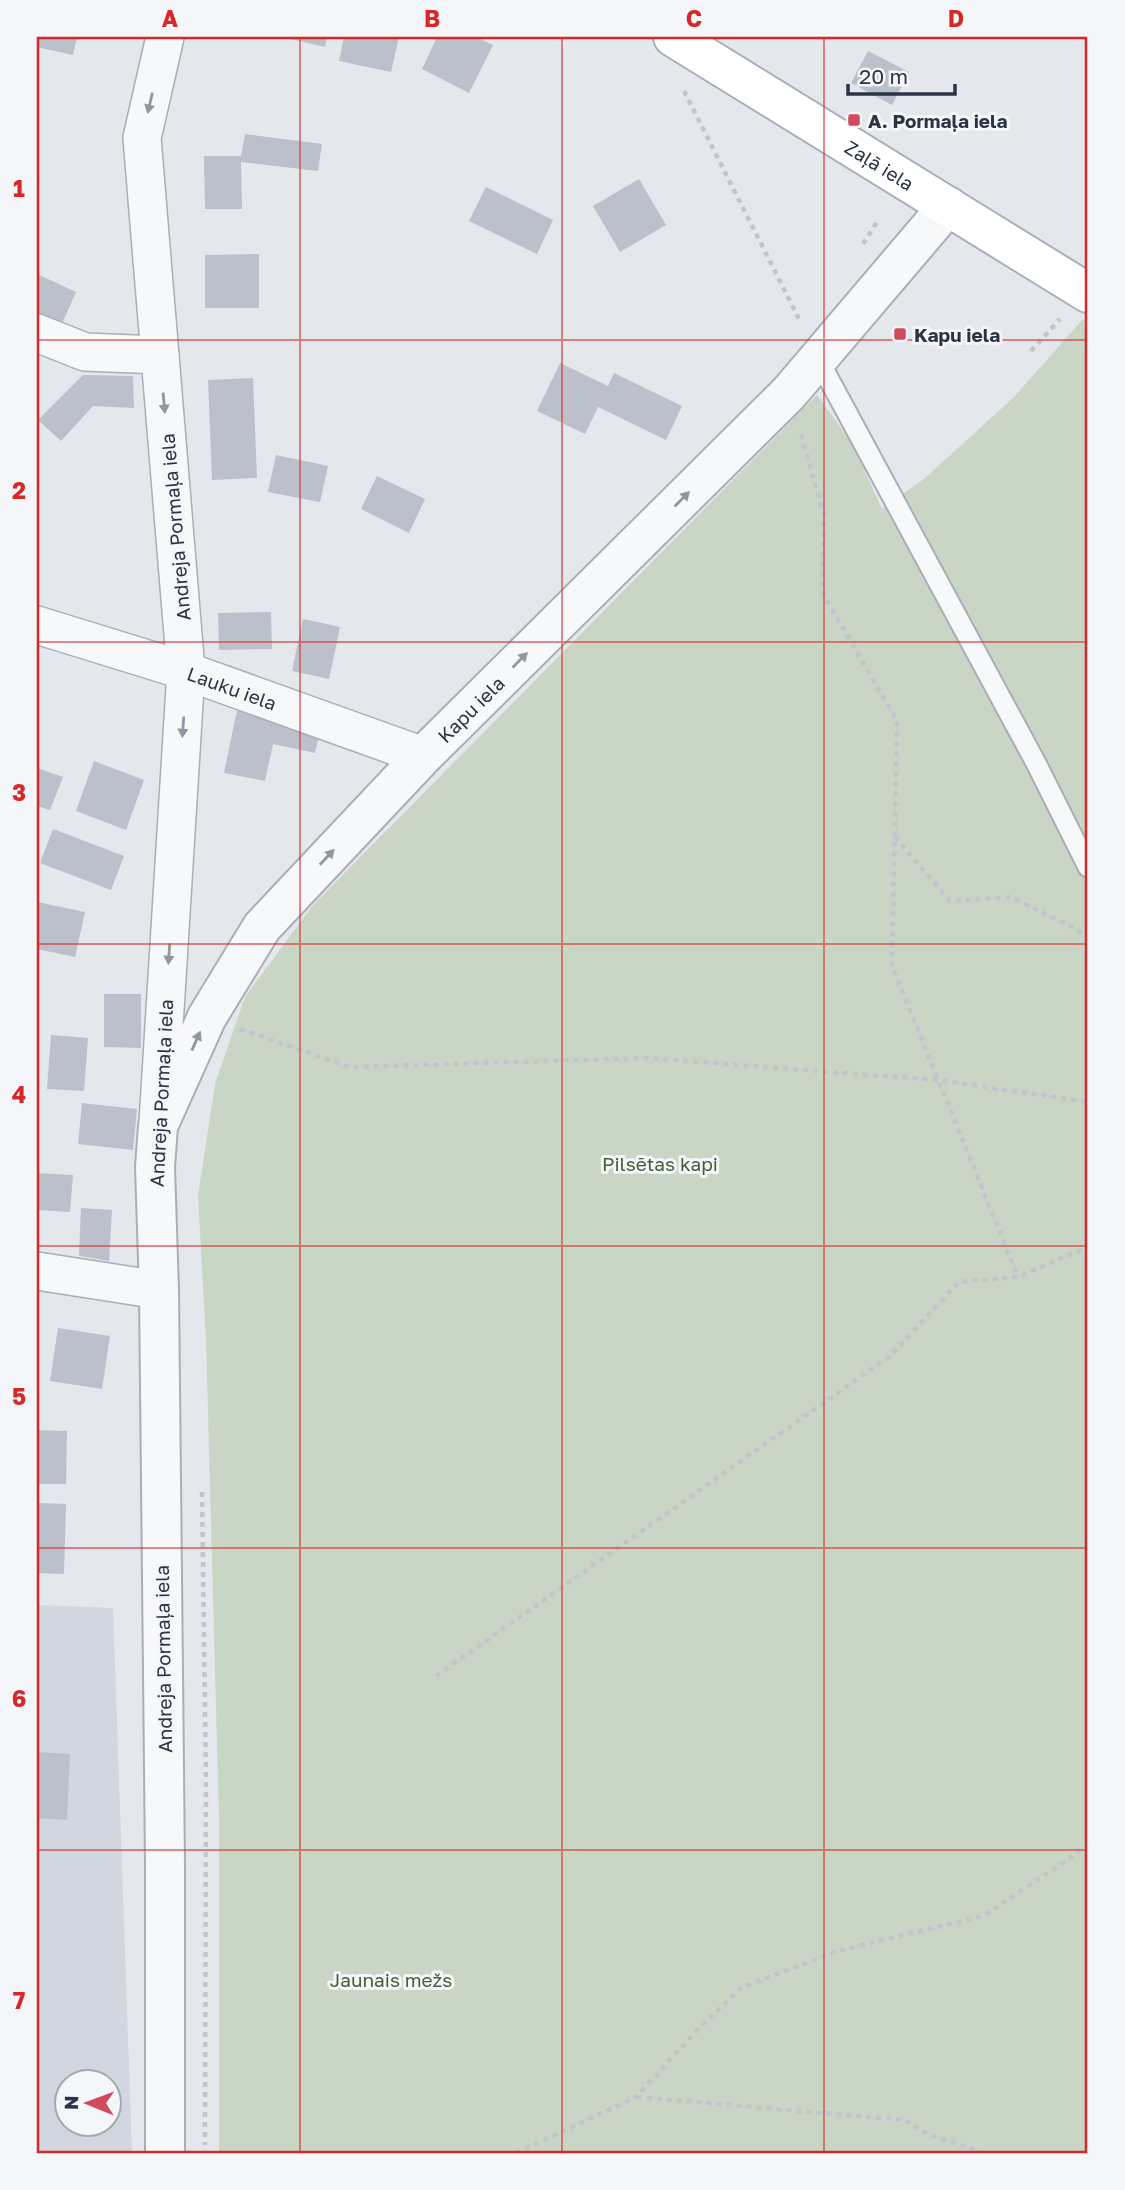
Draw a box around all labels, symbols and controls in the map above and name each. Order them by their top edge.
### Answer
text: A [162,4,179,32]
text: B [424,4,440,32]
text: C [686,4,702,32]
text: D [948,4,964,32]
scale bar [848,52,955,96]
text: 20 m [859,63,908,89]
one-way arrow [144,92,155,114]
place label: A. Pormaļa iela [868,109,1007,132]
marker: A. Pormaļa iela [846,112,862,128]
street label: Zaļā iela [841,135,919,195]
text: 1 [13,174,25,202]
place label: Kapu iela [914,323,1000,346]
marker: Kapu iela [892,326,908,342]
one-way arrow [159,392,170,414]
street label: Andreja Pormaļa iela [155,432,195,622]
text: 2 [12,476,26,504]
one-way arrow [673,492,690,508]
one-way arrow [512,651,529,668]
street label: Lauku iela [184,661,280,714]
street label: Kapu iela [432,671,509,747]
one-way arrow [177,716,188,738]
text: 3 [12,778,26,806]
one-way arrow [319,849,335,866]
one-way arrow [163,943,174,965]
street label: Andreja Pormaļa iela [145,999,177,1187]
one-way arrow [190,1031,202,1051]
text: 4 [12,1080,26,1108]
park label: Pilsētas kapi [602,1152,718,1175]
text: 5 [12,1382,26,1410]
street label: Andreja Pormaļa iela [150,1565,176,1753]
text: 6 [12,1684,26,1712]
park label: Jaunais mežs [330,1968,452,1991]
text: 7 [13,1986,25,2014]
north arrow [52,2068,122,2138]
text: N [59,2095,82,2110]

